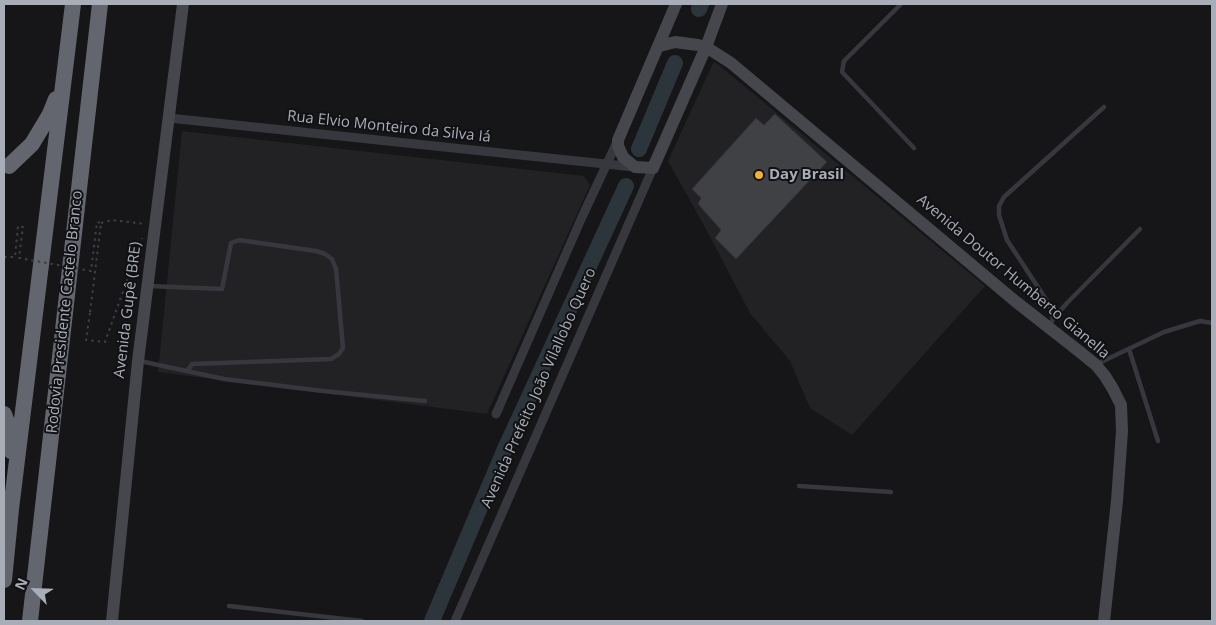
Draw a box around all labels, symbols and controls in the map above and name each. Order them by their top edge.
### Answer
street label: Rua Elvio Monteiro da Silva Iá [286,107,492,147]
place label: Day Brasil [769,166,844,184]
marker: Day Brasil [753,169,765,181]
street label: Rodovia Presidente Castelo Branco [43,190,87,434]
street label: Avenida Doutor Humberto Gianella [913,191,1113,363]
street label: Avenida Gupê (BRE) [111,241,145,379]
street label: Avenida Prefeito João Vilallobo Quero [478,265,600,511]
north arrow [10,565,60,615]
text: N [10,575,32,593]

